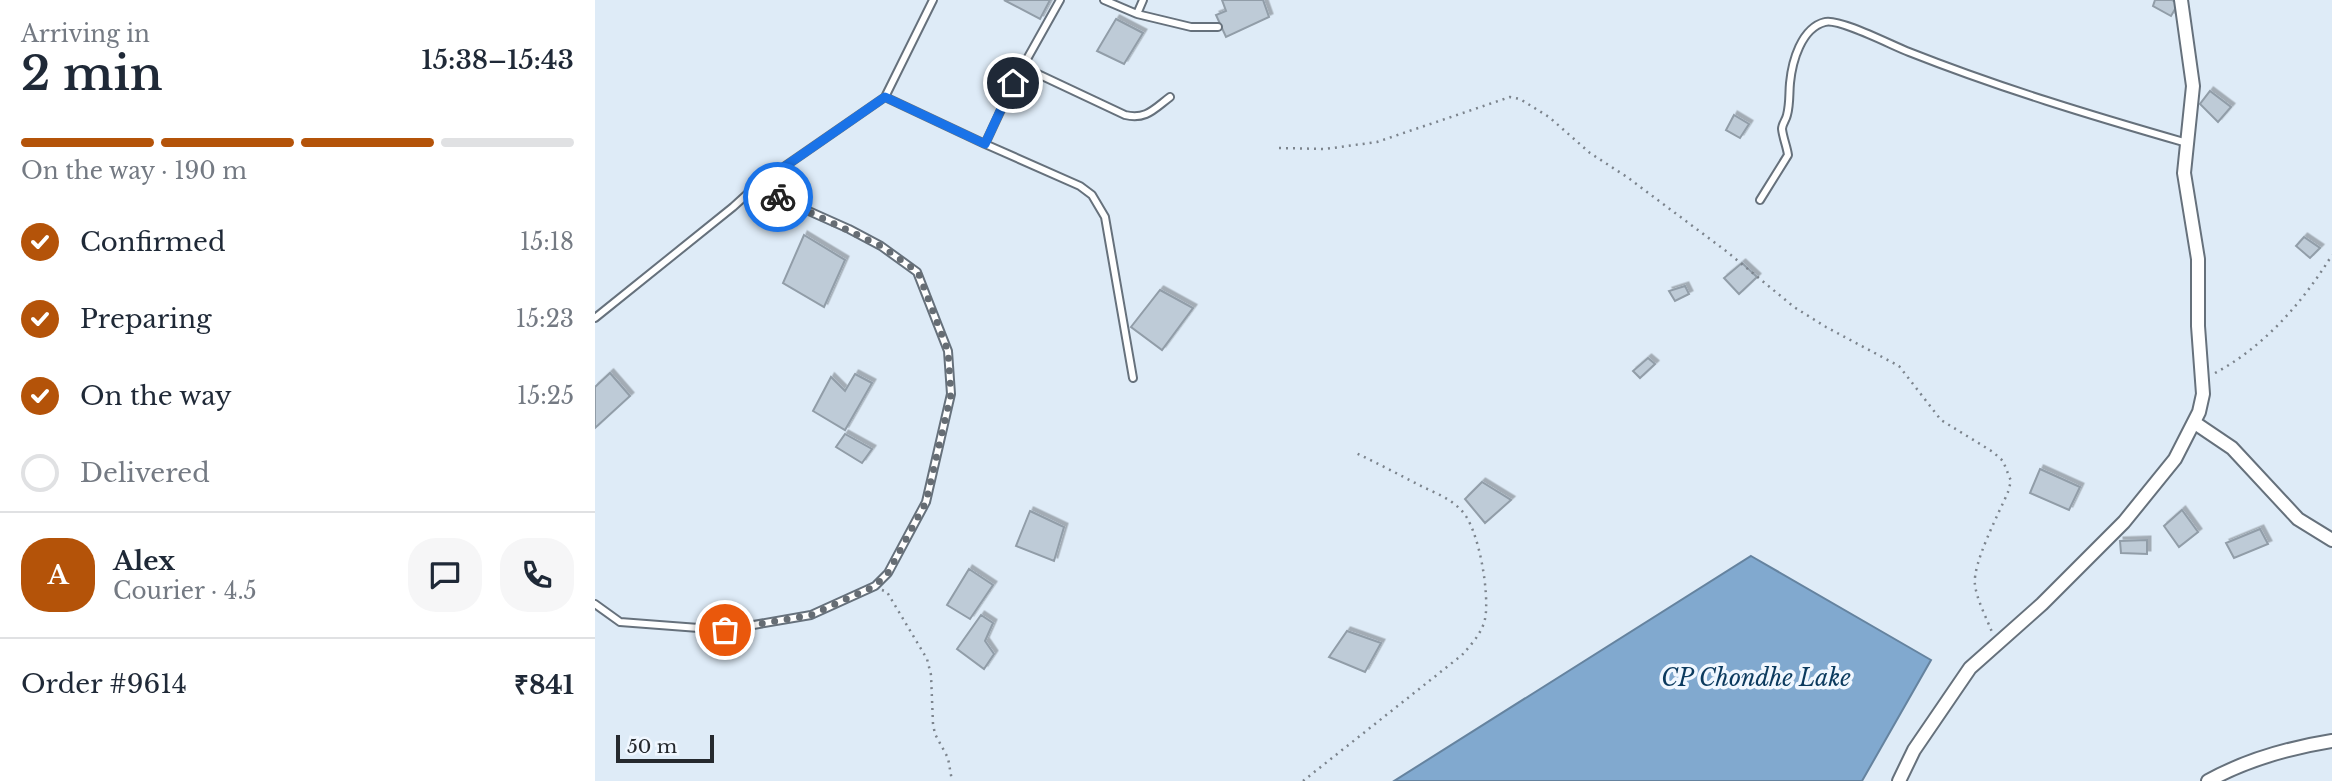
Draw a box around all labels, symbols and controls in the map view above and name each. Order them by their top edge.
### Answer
text: Arriving in [21,20,150,48]
text: 15:38–15:43 [421,44,574,76]
text: 2 min [21,45,163,102]
pin [983,53,1043,113]
icon: home [994,64,1032,102]
text: On the way · 190 m [21,157,247,185]
courier [743,162,813,232]
icon: bike [759,178,797,216]
icon: check [21,223,59,261]
text: Confirmed [80,226,225,258]
text: 15:18 [520,228,574,256]
icon: check [21,300,59,338]
text: Preparing [80,303,212,335]
text: 15:23 [516,305,574,333]
icon: check [21,377,59,415]
text: On the way [80,380,232,412]
text: 15:25 [517,382,574,410]
text: Delivered [80,457,210,489]
button: chat [408,538,482,612]
button: phone [500,538,574,612]
text: Alex [113,545,175,577]
text: A [47,559,69,591]
text: Courier · 4.5 [113,577,257,605]
pin [695,600,755,660]
icon: bag [706,611,744,649]
water label: CP Chondhe Lake [1661,664,1851,692]
text: Order #9614 [21,668,187,700]
text: ₹841 [514,669,574,701]
scale bar [616,732,714,764]
text: 50 m [627,735,677,758]

